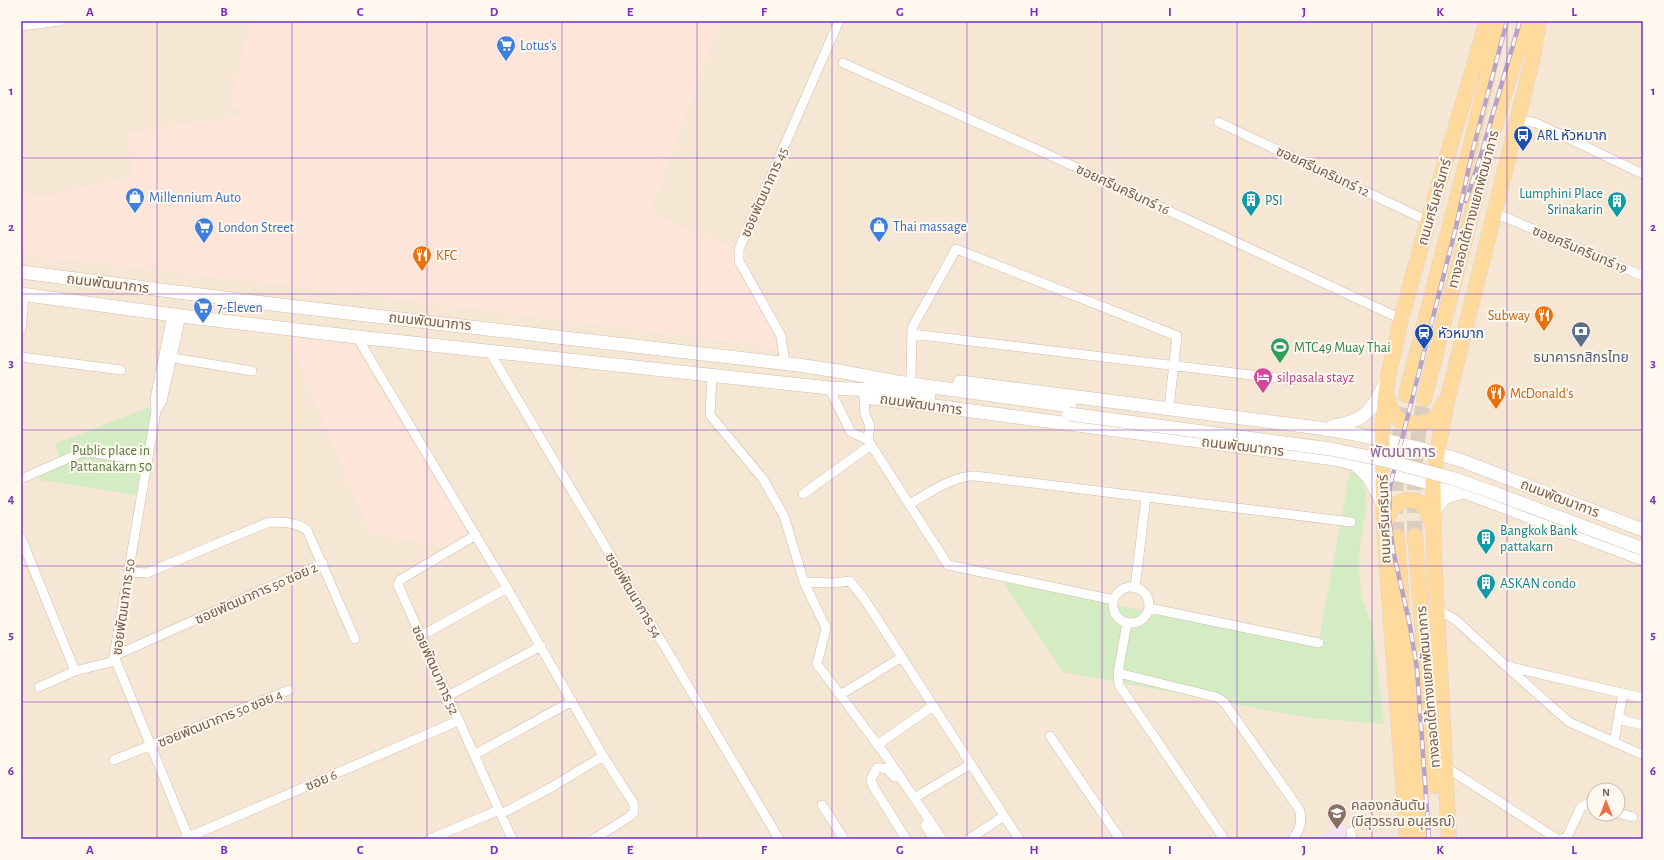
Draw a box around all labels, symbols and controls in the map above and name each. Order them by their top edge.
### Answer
text: A [86,6,94,19]
text: B [220,6,228,19]
text: C [357,6,364,19]
text: D [490,6,499,19]
text: E [627,6,634,19]
text: F [761,6,768,19]
text: G [896,6,904,19]
text: H [1029,6,1039,19]
text: I [1168,6,1172,19]
text: J [1302,6,1306,19]
text: K [1436,6,1444,19]
text: L [1571,6,1577,19]
supermarket icon: Lotus's [495,34,517,62]
place label: Lotus's [520,39,557,53]
text: 1 [9,85,13,98]
text: 1 [1651,85,1655,98]
bus stop icon: ARL หัวหมาก [1512,124,1534,152]
street label: ทางลอดใต้ทางแยกพัฒนาการ [1445,128,1502,290]
place label: ARL หัวหมาก [1537,128,1607,143]
street label: ซอยศรีนครินทร์ 12 [1274,143,1372,200]
street label: ซอยพัฒนาการ 45 [738,145,791,239]
street label: ถนนศรีนครินทร์ [1415,157,1454,247]
street label: ซอยศรีนครินทร์ 16 [1074,161,1172,218]
shop icon: Millennium Auto [124,186,146,214]
place label: Lumphini Place Srinakarin [1519,187,1603,217]
building icon: PSI [1240,189,1262,217]
building icon: Lumphini Place Srinakarin [1606,190,1628,218]
place label: Millennium Auto [149,191,241,205]
place label: PSI [1265,194,1283,208]
shop icon: Thai massage [868,215,890,243]
supermarket icon: London Street [193,216,215,244]
place label: Thai massage [893,220,967,234]
text: 2 [8,221,14,234]
place label: London Street [218,221,295,235]
text: 2 [1650,221,1656,234]
street label: ซอยศรีนครินทร์ 19 [1530,223,1629,276]
restaurant icon: KFC [411,244,433,272]
place label: KFC [436,249,457,263]
street label: ถนนพัฒนาการ [66,271,150,296]
supermarket icon: 7-Eleven [192,296,214,324]
place label: 7-Eleven [217,301,263,315]
restaurant icon: Subway [1533,304,1555,332]
place label: Subway [1488,309,1530,323]
street label: ถนนพัฒนาการ [388,310,472,333]
bank icon: ธนาคารกสิกรไทย [1570,320,1592,348]
station icon: หัวหมาก [1413,322,1435,350]
place label: หัวหมาก [1438,326,1484,341]
sports icon: MTC49 Muay Thai [1269,336,1291,364]
place label: MTC49 Muay Thai [1294,341,1391,355]
place label: ธนาคารกสิกรไทย [1533,350,1629,365]
text: 3 [8,357,14,370]
text: 3 [1650,357,1656,370]
hotel icon: silpasala stayz [1252,366,1274,394]
place label: silpasala stayz [1277,371,1354,385]
restaurant icon: McDonald's [1485,382,1507,410]
place label: McDonald's [1510,387,1573,401]
street label: ถนนพัฒนาการ [879,391,963,418]
street label: ถนนพัฒนาการ [1201,434,1285,459]
park label: Public place in Pattanakarn 50 [70,444,152,474]
district label: พัฒนาการ [1370,444,1436,460]
street label: ถนนศรีนครินทร์ [1375,473,1394,564]
street label: ถนนพัฒนาการ [1518,477,1601,520]
text: 4 [8,493,15,506]
text: 4 [1650,493,1657,506]
place label: Bangkok Bank pattakarn [1500,524,1578,554]
building icon: Bangkok Bank pattakarn [1475,527,1497,555]
street label: ซอยพัฒนาการ 54 [602,550,665,641]
street label: ซอยพัฒนาการ 50 [109,558,138,656]
street label: ซอยพัฒนาการ 50 ซอย 2 [193,560,320,627]
building icon: ASKAN condo [1475,572,1497,600]
place label: ASKAN condo [1500,577,1576,591]
street label: ทางลอดใต้ทางแยกพัฒนาการ [1414,605,1443,769]
street label: ซอยพัฒนาการ 52 [409,623,462,717]
text: 5 [8,629,14,642]
text: 5 [1650,629,1656,642]
street label: ซอยพัฒนาการ 50 ซอย 4 [156,687,285,750]
text: 6 [8,765,14,778]
text: 6 [1650,765,1656,778]
street label: ซอย 6 [303,768,339,794]
north arrow [1586,782,1626,822]
text: N [1602,787,1610,798]
place label: คลองกลันตัน (มีสุวรรณ อนุสรณ์) [1351,798,1456,830]
school or university icon: คลองกลันตัน (มีสุวรรณ อนุสรณ์) [1326,802,1348,830]
text: A [86,844,94,857]
text: B [220,844,228,857]
text: C [357,844,364,857]
text: D [490,844,499,857]
text: E [627,844,634,857]
text: F [761,844,768,857]
text: G [896,844,904,857]
text: H [1029,844,1039,857]
text: I [1168,844,1172,857]
text: J [1302,844,1306,857]
text: K [1436,844,1444,857]
text: L [1571,844,1577,857]

